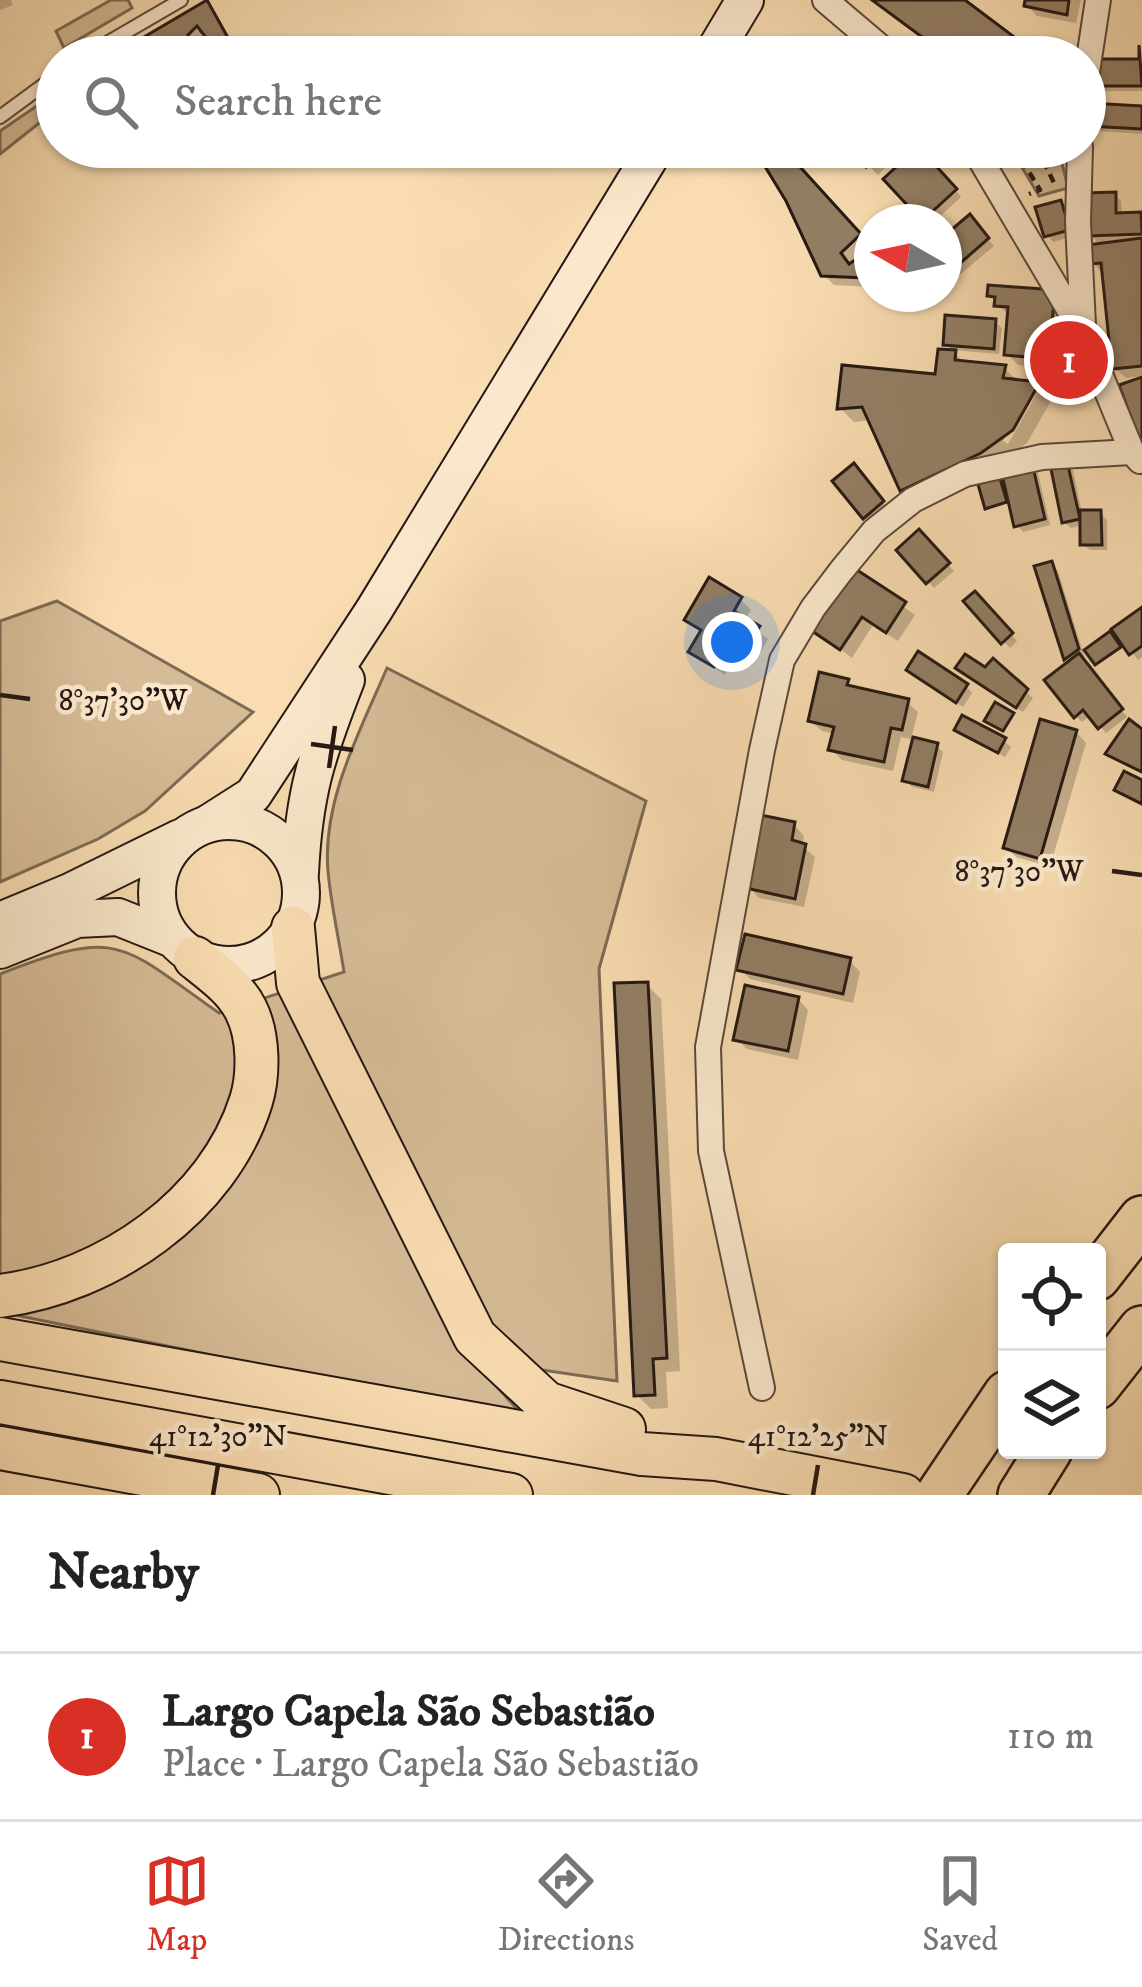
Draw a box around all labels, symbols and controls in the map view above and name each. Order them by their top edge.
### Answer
search box [36,36,1106,168]
icon: search [78,69,144,135]
text: Search here [174,74,382,130]
north arrow [854,204,962,312]
pin: 1 [1030,315,1108,405]
your location [702,612,762,672]
text: 8°37'30"W [59,683,188,720]
text: 8°37'30"W [955,854,1084,891]
map controls [998,1243,1106,1459]
button: locate [998,1243,1106,1351]
button: layers [998,1351,1106,1459]
text: 41°12'30"N [149,1419,287,1456]
text: 41°12'25"N [748,1419,888,1456]
text: Nearby [48,1541,199,1605]
text: Largo Capela São Sebastião [162,1684,655,1740]
text: 1 [80,1712,94,1761]
text: 110 m [1007,1712,1094,1761]
text: Place · Largo Capela São Sebastião [162,1740,699,1789]
tab: Map [144,1848,210,1961]
tab: Directions [498,1848,634,1961]
tab: Saved [922,1848,998,1961]

